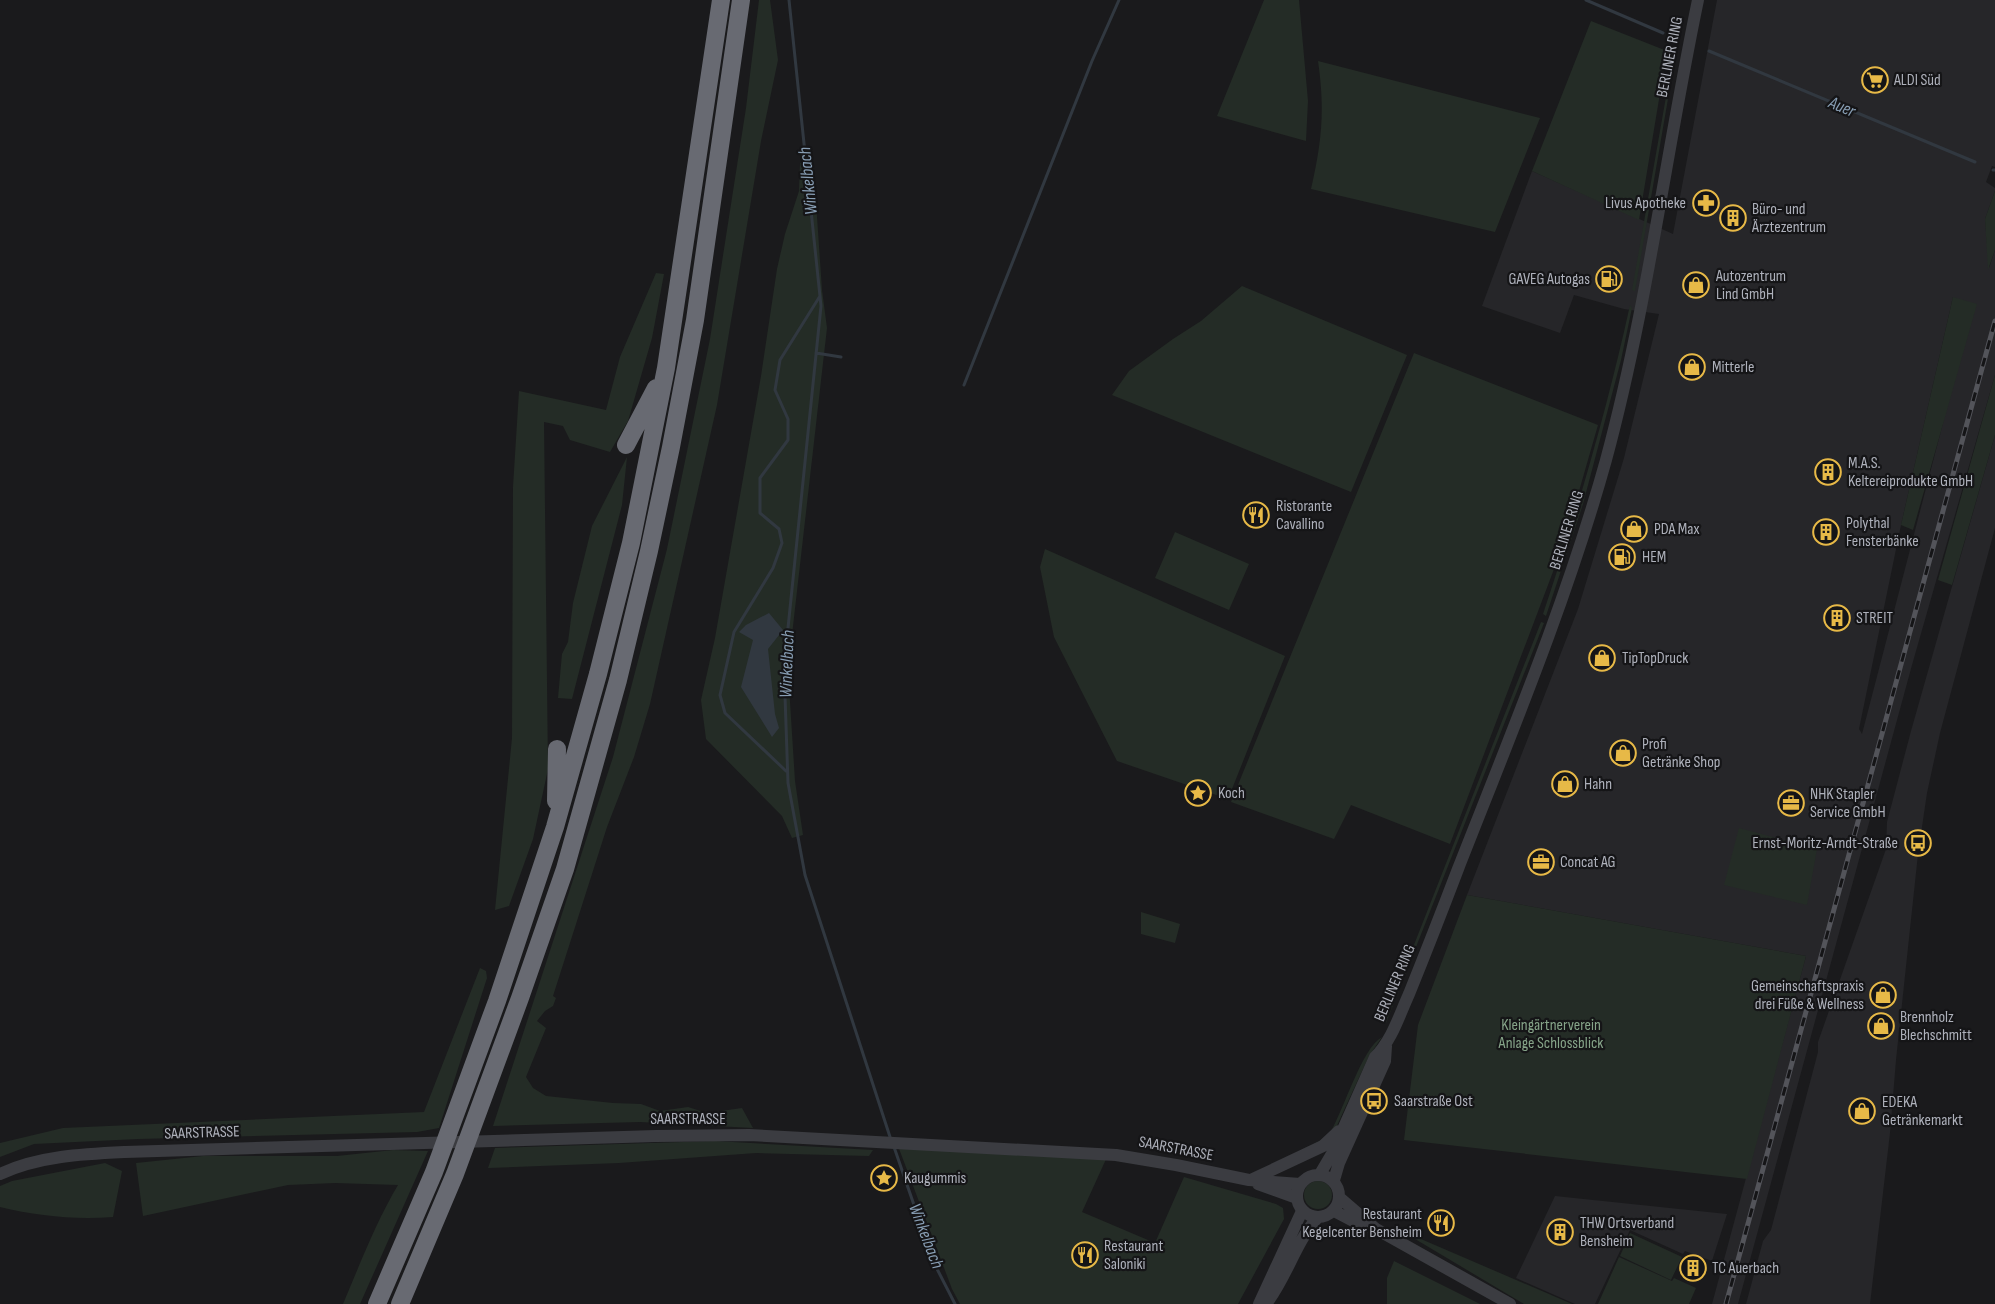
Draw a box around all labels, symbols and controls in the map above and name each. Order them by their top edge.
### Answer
street label: BERLINER RING [1653,15,1687,99]
supermarket icon: ALDI Süd [1860,65,1890,95]
place label: ALDI Süd [1893,71,1941,90]
water label: Auer [1825,92,1859,122]
water label: Winkelbach [794,146,822,216]
pharmacy icon: Livus Apotheke [1691,188,1721,218]
place label: Livus Apotheke [1605,194,1686,213]
place label: Büro- und Ärztezentrum [1751,200,1826,237]
building icon: Büro- und Ärztezentrum [1718,203,1748,233]
fuel station icon: GAVEG Autogas [1594,264,1624,294]
place label: Autozentrum Lind GmbH [1715,267,1786,304]
place label: GAVEG Autogas [1508,270,1590,289]
shop icon: Autozentrum Lind GmbH [1681,270,1711,300]
shop icon: Mitterle [1677,352,1707,382]
place label: Mitterle [1712,358,1755,377]
place label: M.A.S. Keltereiprodukte GmbH [1848,454,1973,491]
building icon: M.A.S. Keltereiprodukte GmbH [1813,457,1843,487]
street label: BERLINER RING [1546,488,1588,572]
place label: Ristorante Cavallino [1276,497,1332,534]
restaurant icon: Ristorante Cavallino [1241,500,1271,530]
shop icon: PDA Max [1619,514,1649,544]
place label: Polythal Fensterbänke [1846,514,1919,551]
building icon: Polythal Fensterbänke [1811,517,1841,547]
place label: PDA Max [1654,520,1699,539]
fuel station icon: HEM [1607,542,1637,572]
place label: HEM [1642,548,1666,567]
building icon: STREIT [1822,603,1852,633]
place label: STREIT [1856,609,1893,628]
water label: Winkelbach [775,629,799,698]
shop icon: TipTopDruck [1587,643,1617,673]
place label: TipTopDruck [1622,649,1688,668]
place label: Profi Getränke Shop [1642,735,1720,772]
shop icon: Profi Getränke Shop [1608,738,1638,768]
shop icon: Hahn [1550,769,1580,799]
place label: Hahn [1584,775,1612,794]
place icon: Koch [1183,778,1213,808]
place label: Koch [1218,784,1245,803]
place label: NHK Stapler Service GmbH [1810,785,1886,822]
office icon: NHK Stapler Service GmbH [1776,788,1806,818]
bus stop icon: Ernst-Moritz-Arndt-Straße [1903,828,1933,858]
place label: Ernst-Moritz-Arndt-Straße [1752,834,1898,853]
office icon: Concat AG [1526,847,1556,877]
place label: Concat AG [1560,853,1616,872]
street label: BERLINER RING [1370,942,1420,1024]
place label: Gemeinschaftspraxis drei Füße & Wellness [1751,977,1864,1014]
shop icon: Gemeinschaftspraxis drei Füße & Wellness [1868,980,1898,1010]
place label: Brennholz Blechschmitt [1900,1008,1972,1045]
shop icon: Brennholz Blechschmitt [1866,1011,1896,1041]
park label: Kleingärtnerverein Anlage Schlossblick [1498,1016,1603,1053]
bus stop icon: Saarstraße Ost [1359,1086,1389,1116]
place label: Saarstraße Ost [1394,1092,1473,1111]
place label: EDEKA Getränkemarkt [1882,1093,1963,1130]
shop icon: EDEKA Getränkemarkt [1847,1096,1877,1126]
street label: SAARSTRASSE [650,1110,726,1129]
street label: SAARSTRASSE [164,1122,240,1144]
street label: SAARSTRASSE [1137,1132,1215,1166]
place icon: Kaugummis [869,1163,899,1193]
place label: Kaugummis [904,1169,967,1188]
water label: Winkelbach [904,1200,948,1272]
place label: Restaurant Kegelcenter Bensheim [1302,1205,1422,1242]
restaurant icon: Restaurant Kegelcenter Bensheim [1426,1208,1456,1238]
place label: THW Ortsverband Bensheim [1580,1214,1674,1251]
building icon: THW Ortsverband Bensheim [1545,1217,1575,1247]
place label: Restaurant Saloniki [1104,1237,1163,1274]
restaurant icon: Restaurant Saloniki [1070,1240,1100,1270]
building icon: TC Auerbach [1678,1253,1708,1283]
place label: TC Auerbach [1712,1259,1779,1278]

